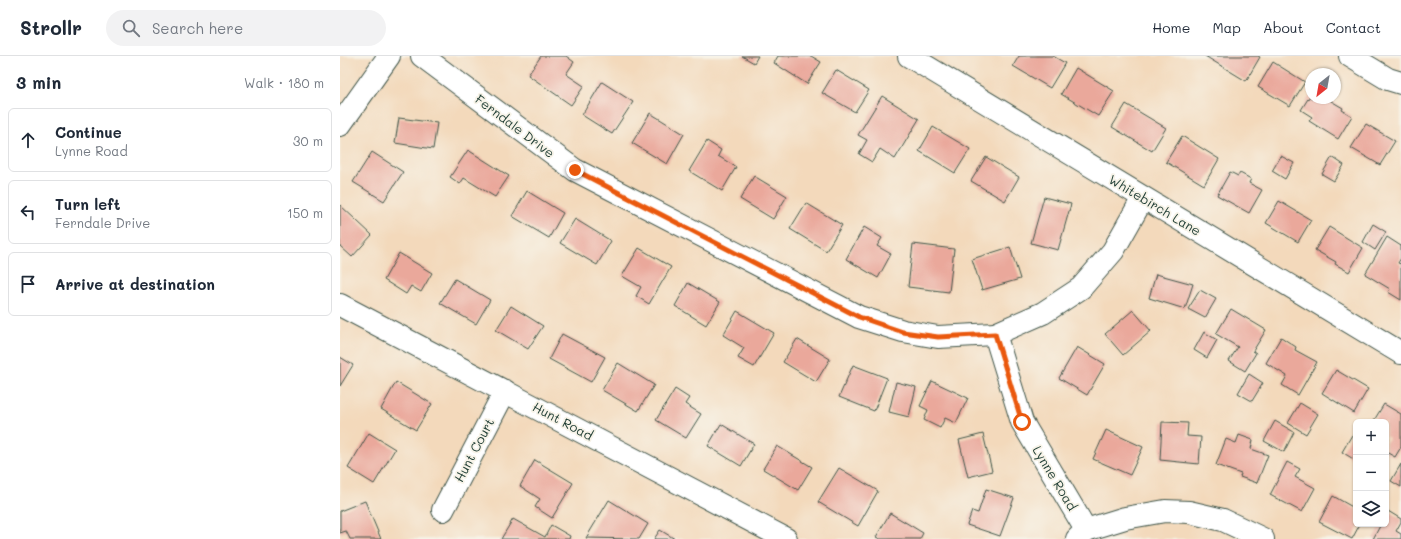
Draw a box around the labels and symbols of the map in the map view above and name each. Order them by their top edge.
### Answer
north arrow [1305,68,1341,104]
street label: Ferndale Drive [472,90,558,161]
route end [566,161,584,179]
street label: Whitebirch Lane [1106,170,1204,239]
street label: Hunt Road [530,398,596,444]
route start [1013,413,1031,431]
street label: Hunt Court [450,415,498,485]
street label: Lynne Road [1029,442,1081,513]

